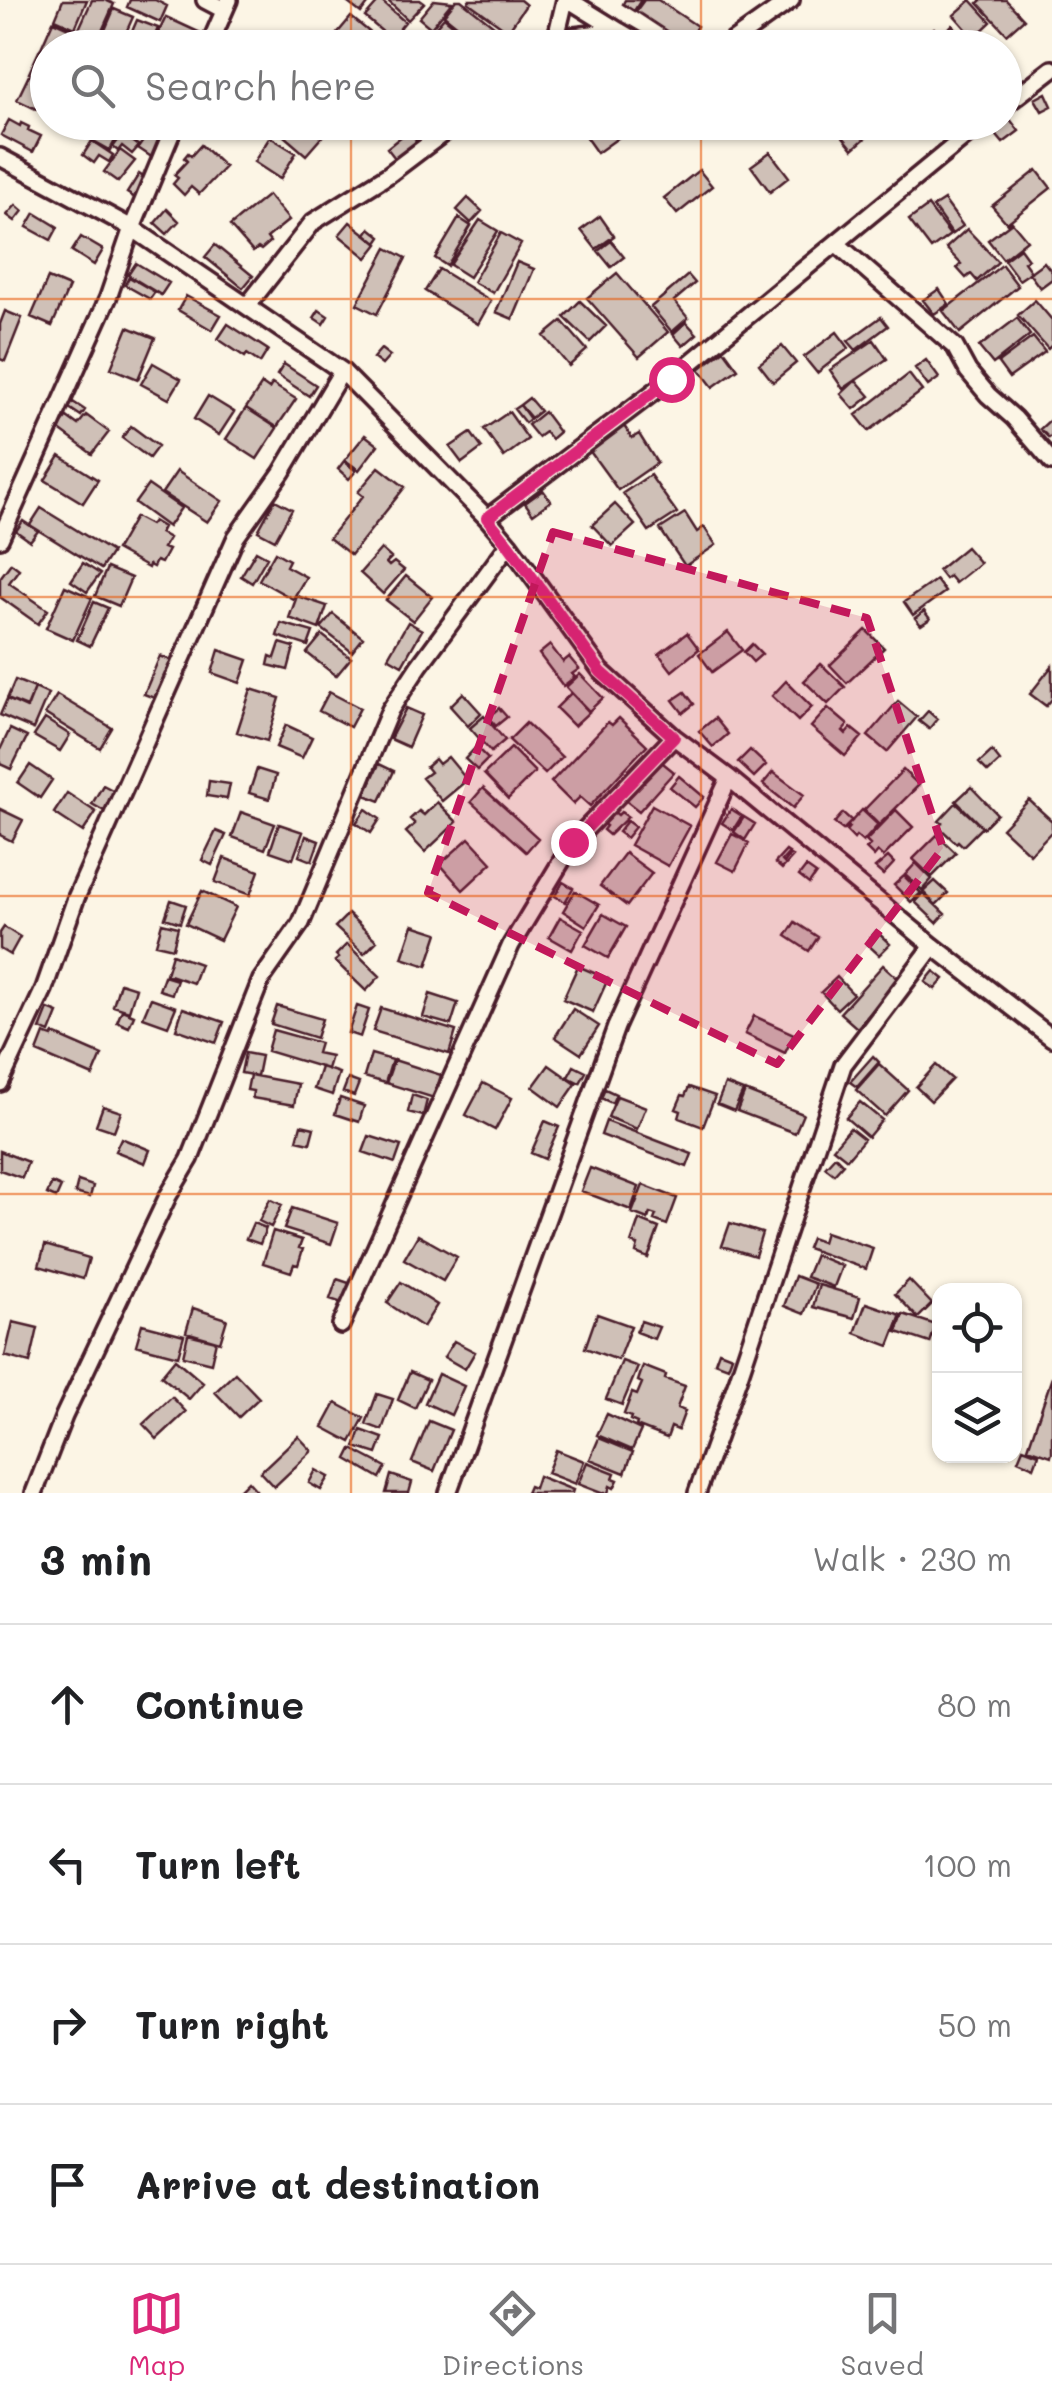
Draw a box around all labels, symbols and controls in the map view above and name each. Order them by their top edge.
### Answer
search box [30,30,1022,140]
icon: search [65,58,120,113]
text: Search here [145,60,376,110]
route start [649,357,695,403]
route end [551,820,597,866]
map controls [932,1283,1022,1463]
button: locate [932,1283,1022,1373]
button: layers [932,1373,1022,1463]
text: 3 min [40,1531,152,1586]
text: Walk · 230 m [812,1537,1012,1579]
icon: ahead [40,1677,95,1732]
text: Continue [135,1679,304,1729]
text: 80 m [937,1683,1012,1725]
icon: left [40,1837,95,1892]
text: Turn left [135,1839,301,1889]
text: 100 m [922,1843,1012,1885]
icon: right [40,1997,95,2052]
text: Turn right [135,1999,329,2049]
text: 50 m [938,2003,1012,2045]
icon: arrive [40,2157,95,2212]
text: Arrive at destination [135,2159,540,2209]
tab: Map [128,2286,185,2382]
tab: Directions [442,2286,584,2382]
tab: Saved [841,2286,924,2382]

